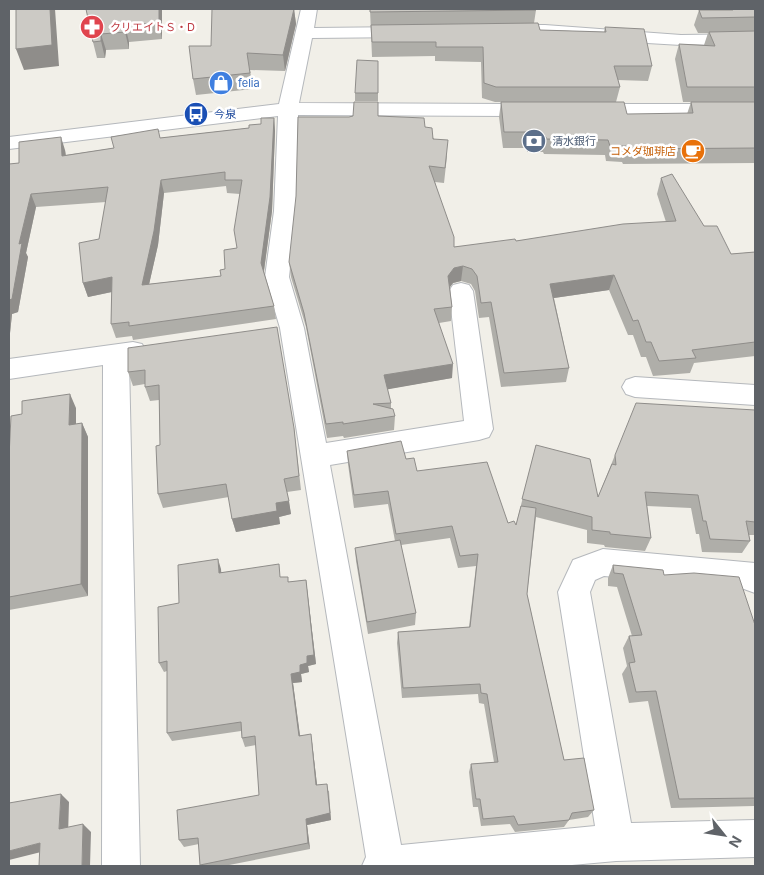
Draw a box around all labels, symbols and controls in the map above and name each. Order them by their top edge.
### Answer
pharmacy icon: クリエイトＳ・D [79,14,105,40]
place label: クリエイトＳ・D [110,20,195,34]
shop icon: felia [208,70,234,96]
place label: felia [238,76,260,90]
bus stop icon: 今泉 [183,101,209,127]
place label: 今泉 [214,107,237,121]
bank icon: 清水銀行 [521,128,547,154]
place label: 清水銀行 [552,134,596,148]
cafe icon: コメダ珈琲店 [680,138,706,164]
place label: コメダ珈琲店 [610,144,676,158]
north arrow [699,810,749,860]
text: N [726,833,746,851]

